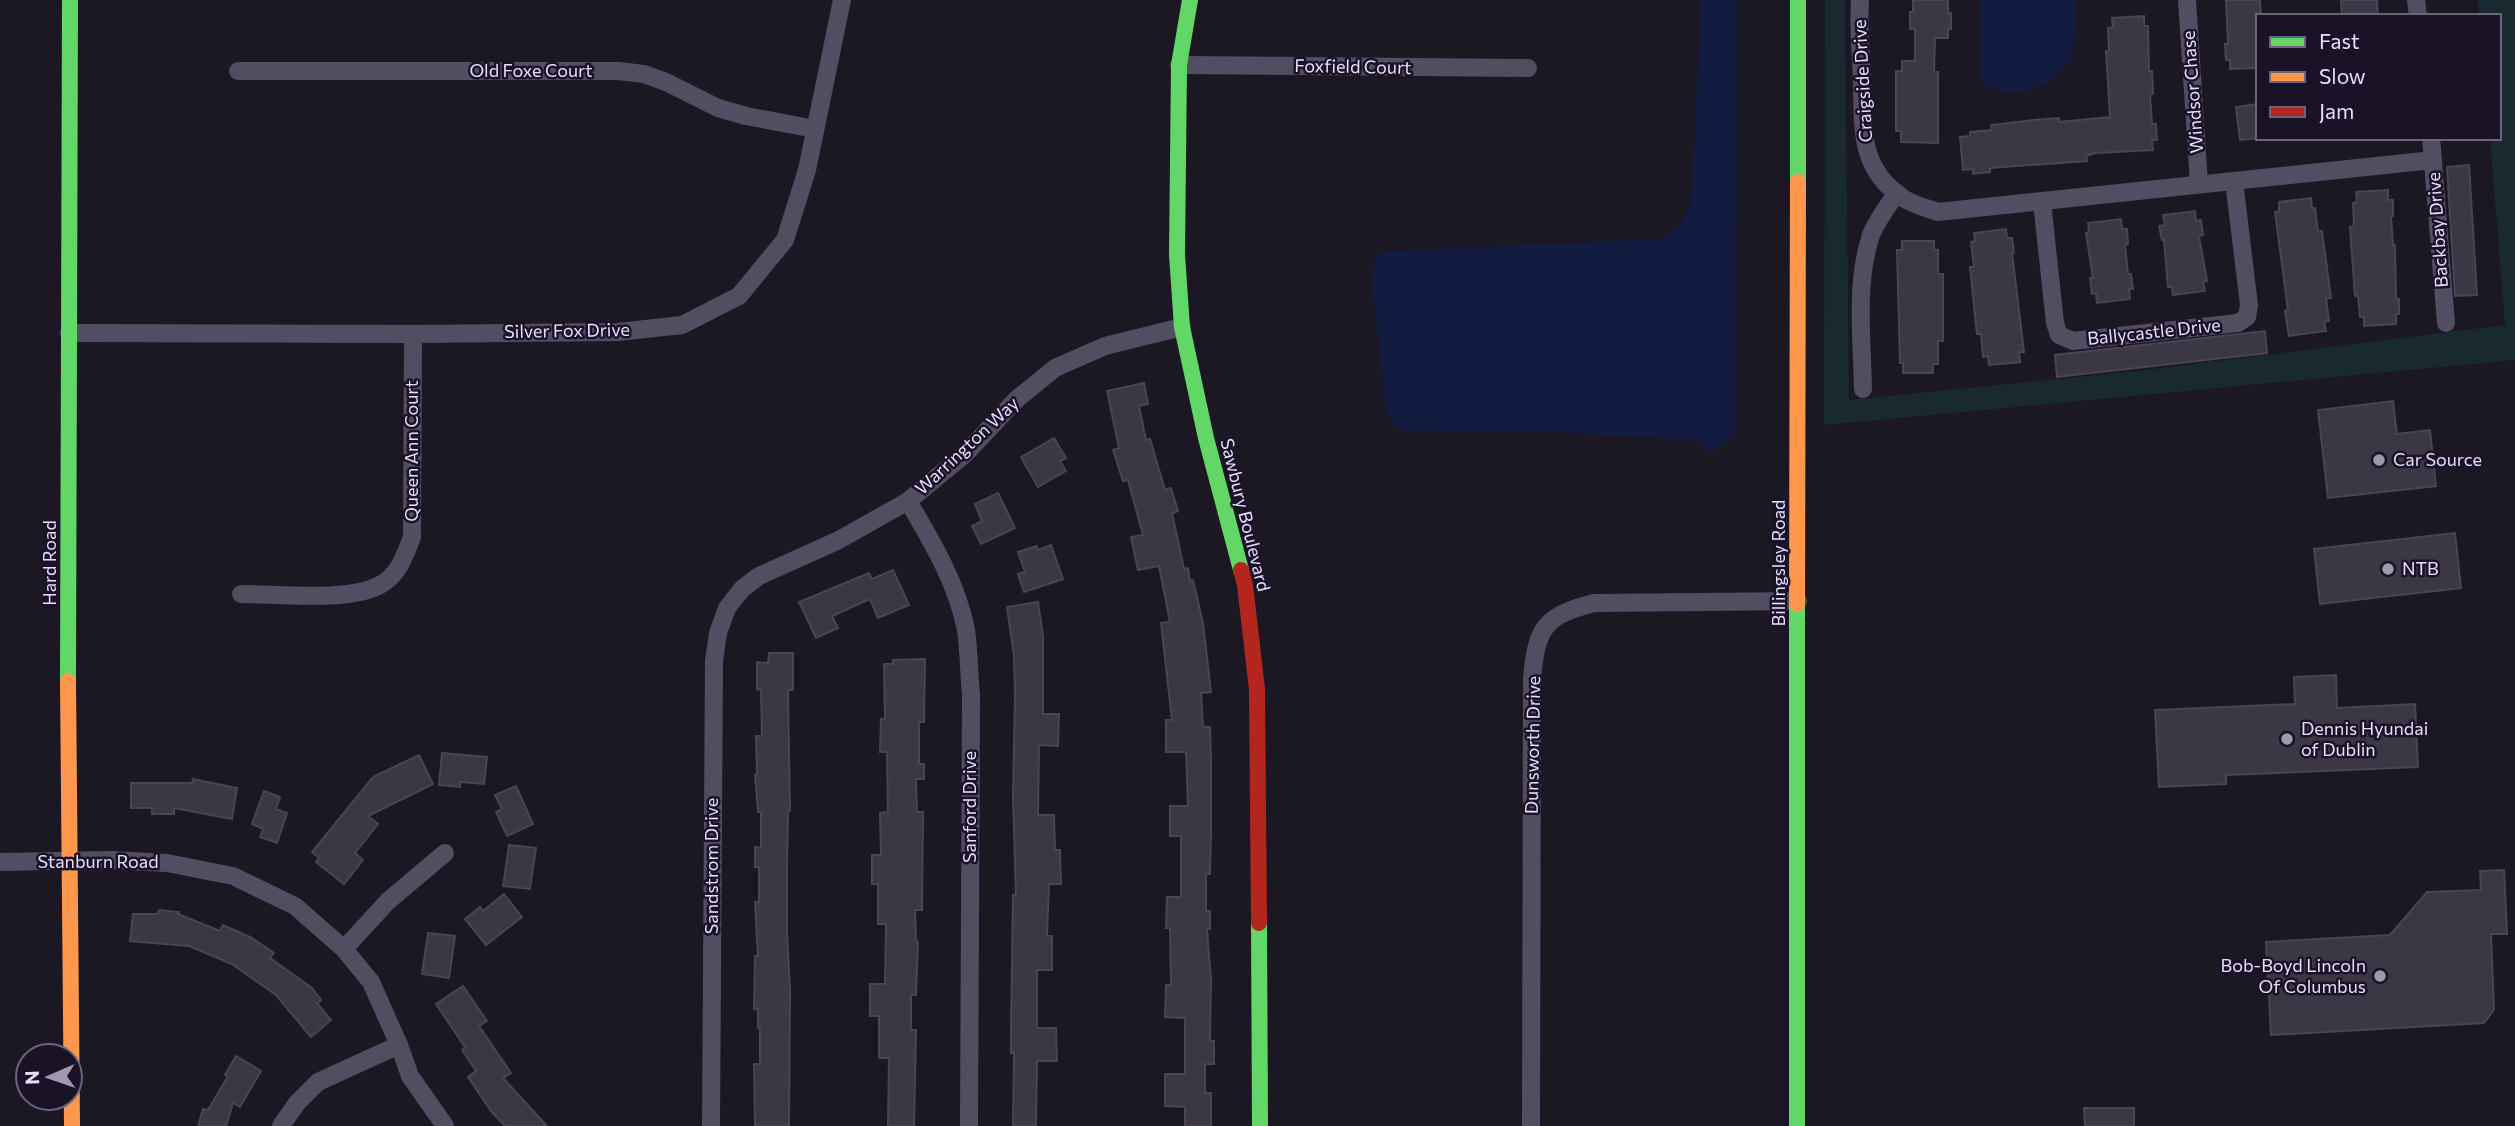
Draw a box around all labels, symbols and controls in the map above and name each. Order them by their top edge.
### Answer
legend [2256,14,2501,140]
street label: Craigside Drive [1848,19,1876,143]
text: Fast [2319,28,2360,53]
street label: Windsor Chase [2177,30,2207,154]
street label: Foxfield Court [1294,54,1412,78]
street label: Old Foxe Court [469,59,593,81]
text: Slow [2319,63,2366,88]
text: Jam [2319,98,2354,123]
street label: Backbay Drive [2422,172,2452,289]
street label: Ballycastle Drive [2086,313,2222,349]
street label: Silver Fox Drive [504,318,630,342]
street label: Queen Ann Court [400,380,422,522]
street label: Warrington Way [910,392,1023,499]
street label: Sawbury Boulevard [1216,436,1276,594]
place label: Car Source [2393,448,2482,470]
marker: Car Source [2371,452,2387,468]
street label: Billingsley Road [1767,500,1789,626]
street label: Hard Road [38,520,60,606]
place label: NTB [2402,557,2439,579]
marker: NTB [2380,561,2396,577]
street label: Dunsworth Drive [1520,676,1544,814]
place label: Dennis Hyundai of Dublin [2301,717,2428,760]
marker: Dennis Hyundai of Dublin [2279,731,2295,747]
street label: Sanford Drive [958,751,980,863]
street label: Sandstrom Drive [700,798,722,934]
street label: Stanburn Road [37,850,159,872]
place label: Bob-Boyd Lincoln Of Columbus [2221,954,2366,997]
marker: Bob-Boyd Lincoln Of Columbus [2372,968,2388,984]
north arrow [14,1042,84,1112]
text: N [20,1070,43,1085]

